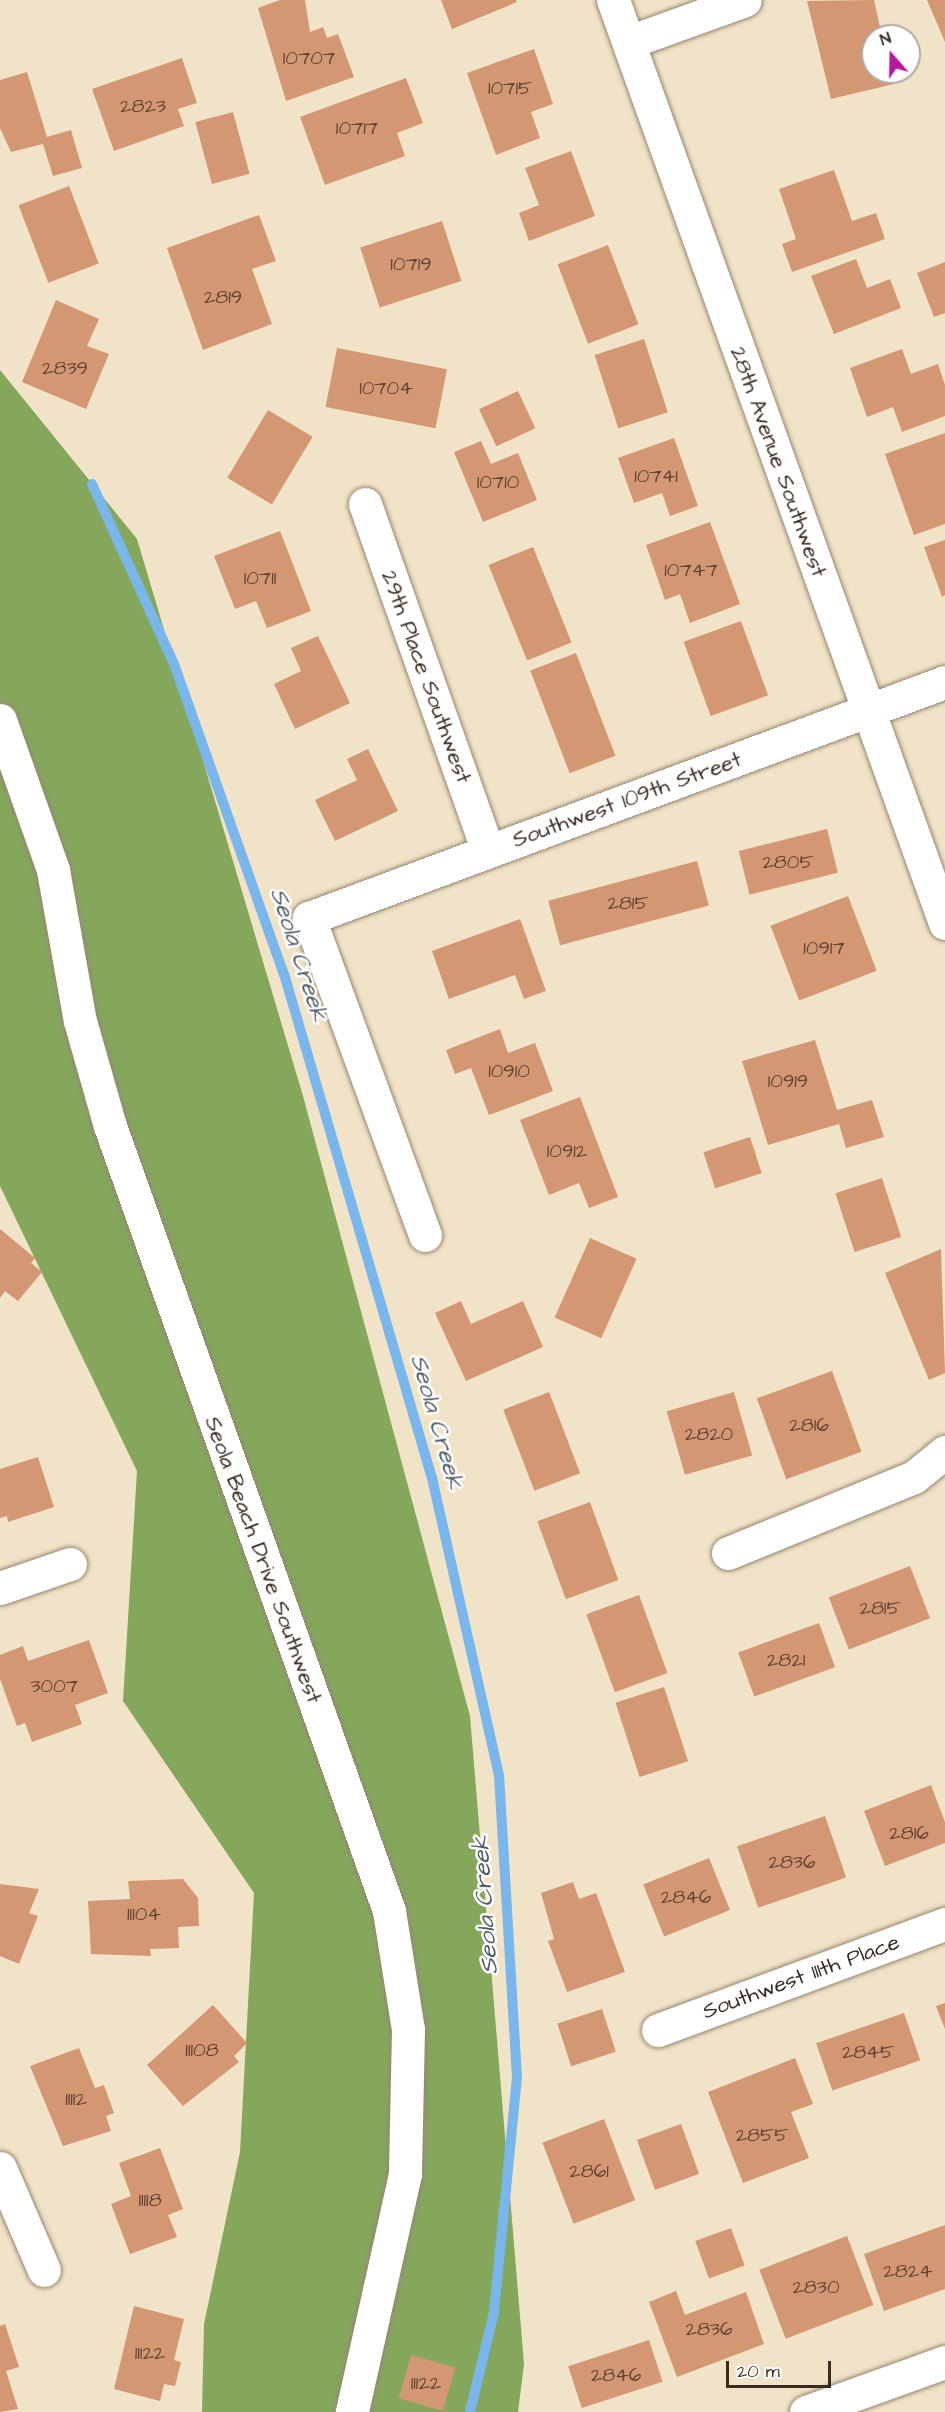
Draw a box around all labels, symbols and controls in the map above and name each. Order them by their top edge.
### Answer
north arrow [861,24,921,84]
text: N [877,27,894,51]
house number: 10707 [283,46,335,70]
house number: 10715 [488,76,532,100]
house number: 2823 [120,94,166,118]
house number: 10717 [336,116,378,140]
house number: 10719 [390,252,432,276]
house number: 2819 [204,285,242,309]
street label: 28th Avenue Southwest [724,343,832,581]
house number: 2839 [42,356,88,380]
house number: 10704 [359,376,413,400]
house number: 10741 [634,464,678,488]
house number: 10710 [477,470,519,494]
house number: 10747 [664,558,718,582]
house number: 10711 [244,566,276,590]
street label: 29th Place Southwest [375,567,477,787]
street label: Southwest 109th Street [509,746,745,854]
house number: 2805 [762,850,814,874]
water label: Seola Creek [263,885,333,1025]
house number: 2815 [607,891,649,915]
house number: 10917 [803,936,845,960]
house number: 10910 [488,1059,530,1083]
house number: 10919 [768,1069,808,1093]
house number: 10912 [547,1139,587,1163]
water label: Seola Creek [403,1351,469,1493]
street label: Seola Beach Drive Southwest [199,1413,327,1707]
house number: 2816 [789,1413,829,1437]
house number: 2820 [685,1422,733,1446]
house number: 2815 [859,1596,901,1620]
house number: 2821 [767,1648,805,1672]
house number: 3007 [30,1674,78,1698]
house number: 2816 [889,1821,929,1845]
water label: Seola Creek [467,1835,505,1975]
house number: 2836 [768,1850,816,1874]
house number: 2846 [661,1885,711,1909]
house number: 11104 [127,1902,161,1926]
street label: Southwest 111th Place [699,1929,903,2025]
house number: 11108 [185,2038,219,2062]
house number: 2845 [842,2040,894,2064]
house number: 11112 [65,2087,87,2111]
house number: 2855 [736,2123,788,2147]
house number: 2861 [569,2159,609,2183]
house number: 11118 [138,2188,162,2212]
house number: 2824 [883,2259,933,2283]
house number: 2830 [792,2275,840,2299]
house number: 2836 [685,2317,733,2341]
house number: 11122 [135,2341,165,2365]
scale bar [729,2349,834,2387]
text: 20 m [737,2359,780,2384]
house number: 2846 [591,2363,641,2387]
house number: 11122 [411,2371,441,2395]

